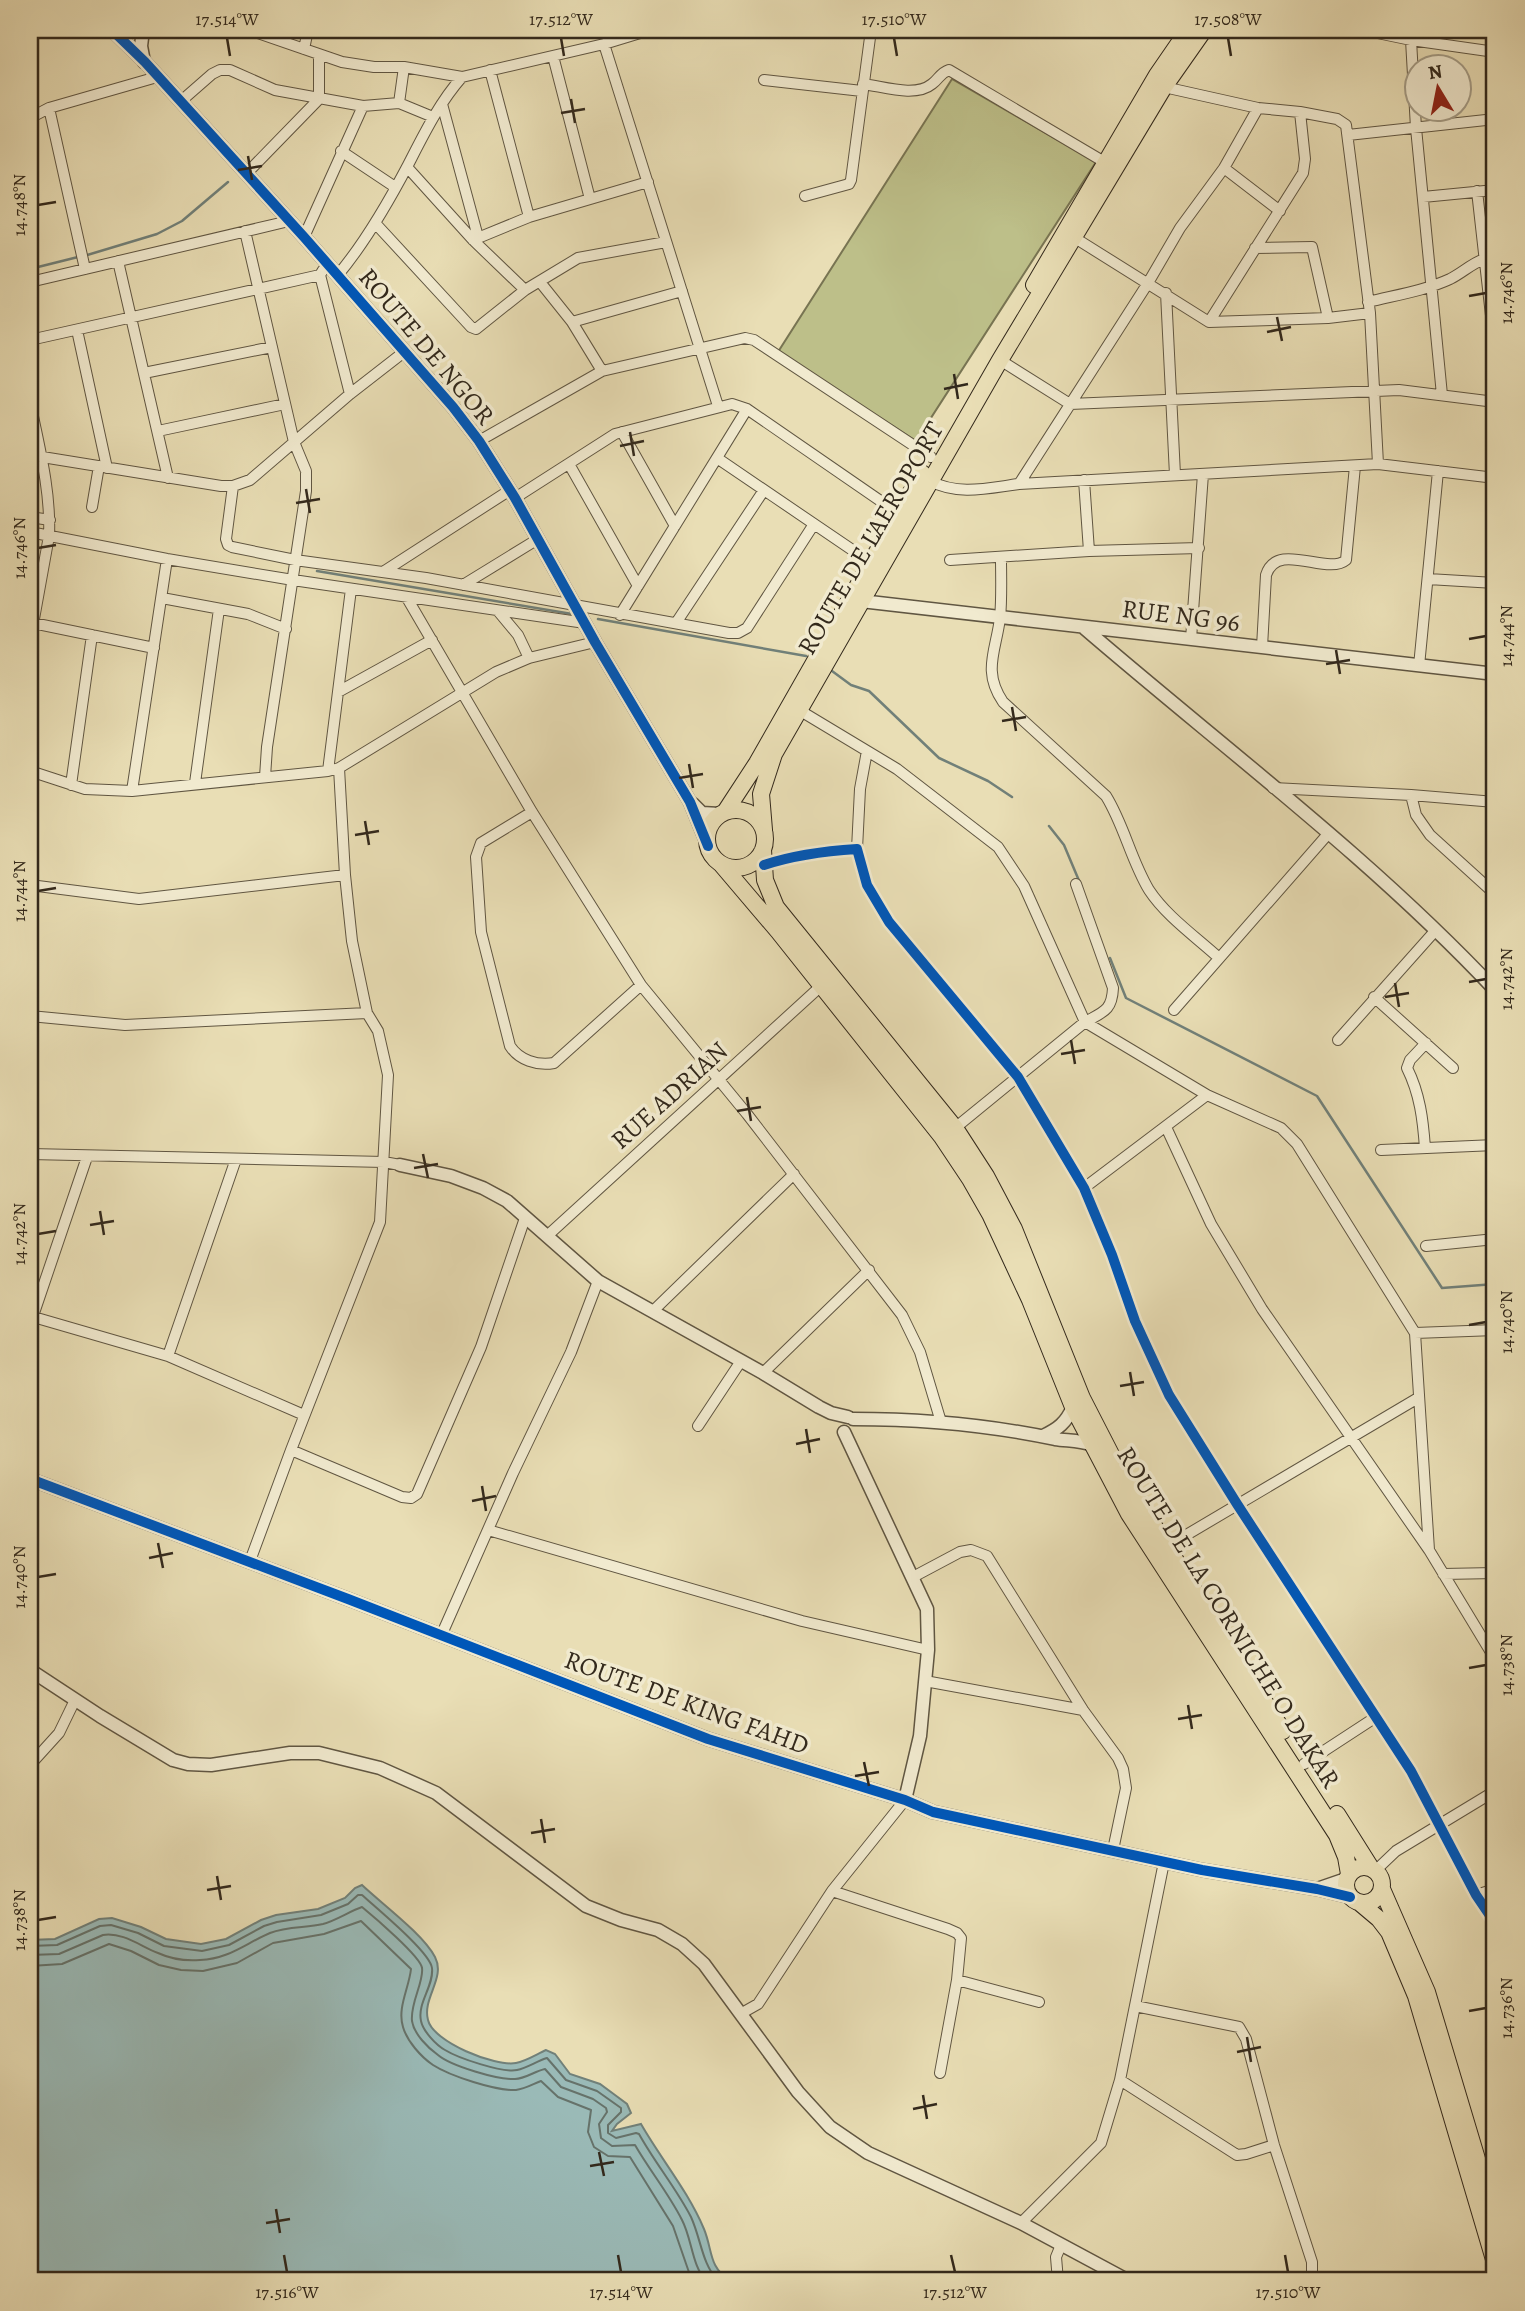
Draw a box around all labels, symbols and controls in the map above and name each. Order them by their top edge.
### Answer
text: 17.514°W [195,7,259,31]
text: 17.512°W [529,7,593,31]
text: 17.510°W [862,7,927,31]
text: 17.508°W [1194,7,1262,31]
north arrow [1402,52,1472,122]
text: N [1426,58,1444,86]
text: 14.748°N [7,174,31,236]
street label: ROUTE DE NGOR [351,260,503,432]
text: 14.746°N [1494,262,1518,324]
street label: ROUTE DE L'AEROPORT [789,415,952,661]
text: 14.746°N [7,517,31,579]
street label: RUE NG 96 [1120,591,1242,640]
text: 14.744°N [1494,605,1518,667]
text: 14.744°N [7,860,31,922]
text: 14.742°N [1494,948,1518,1010]
street label: RUE ADRIAN [603,1034,735,1157]
text: 14.742°N [7,1203,31,1265]
text: 14.740°N [1494,1290,1518,1354]
street label: ROUTE DE LA CORNICHE O DAKAR [1109,1440,1349,1795]
text: 14.740°N [7,1545,31,1609]
text: 14.738°N [1494,1634,1518,1696]
street label: ROUTE DE KING FAHD [560,1642,814,1763]
text: 14.738°N [7,1889,31,1951]
text: 14.736°N [1494,1977,1518,2039]
text: 17.516°W [255,2280,319,2304]
text: 17.514°W [589,2280,653,2304]
text: 17.512°W [923,2280,987,2304]
text: 17.510°W [1256,2280,1321,2304]

